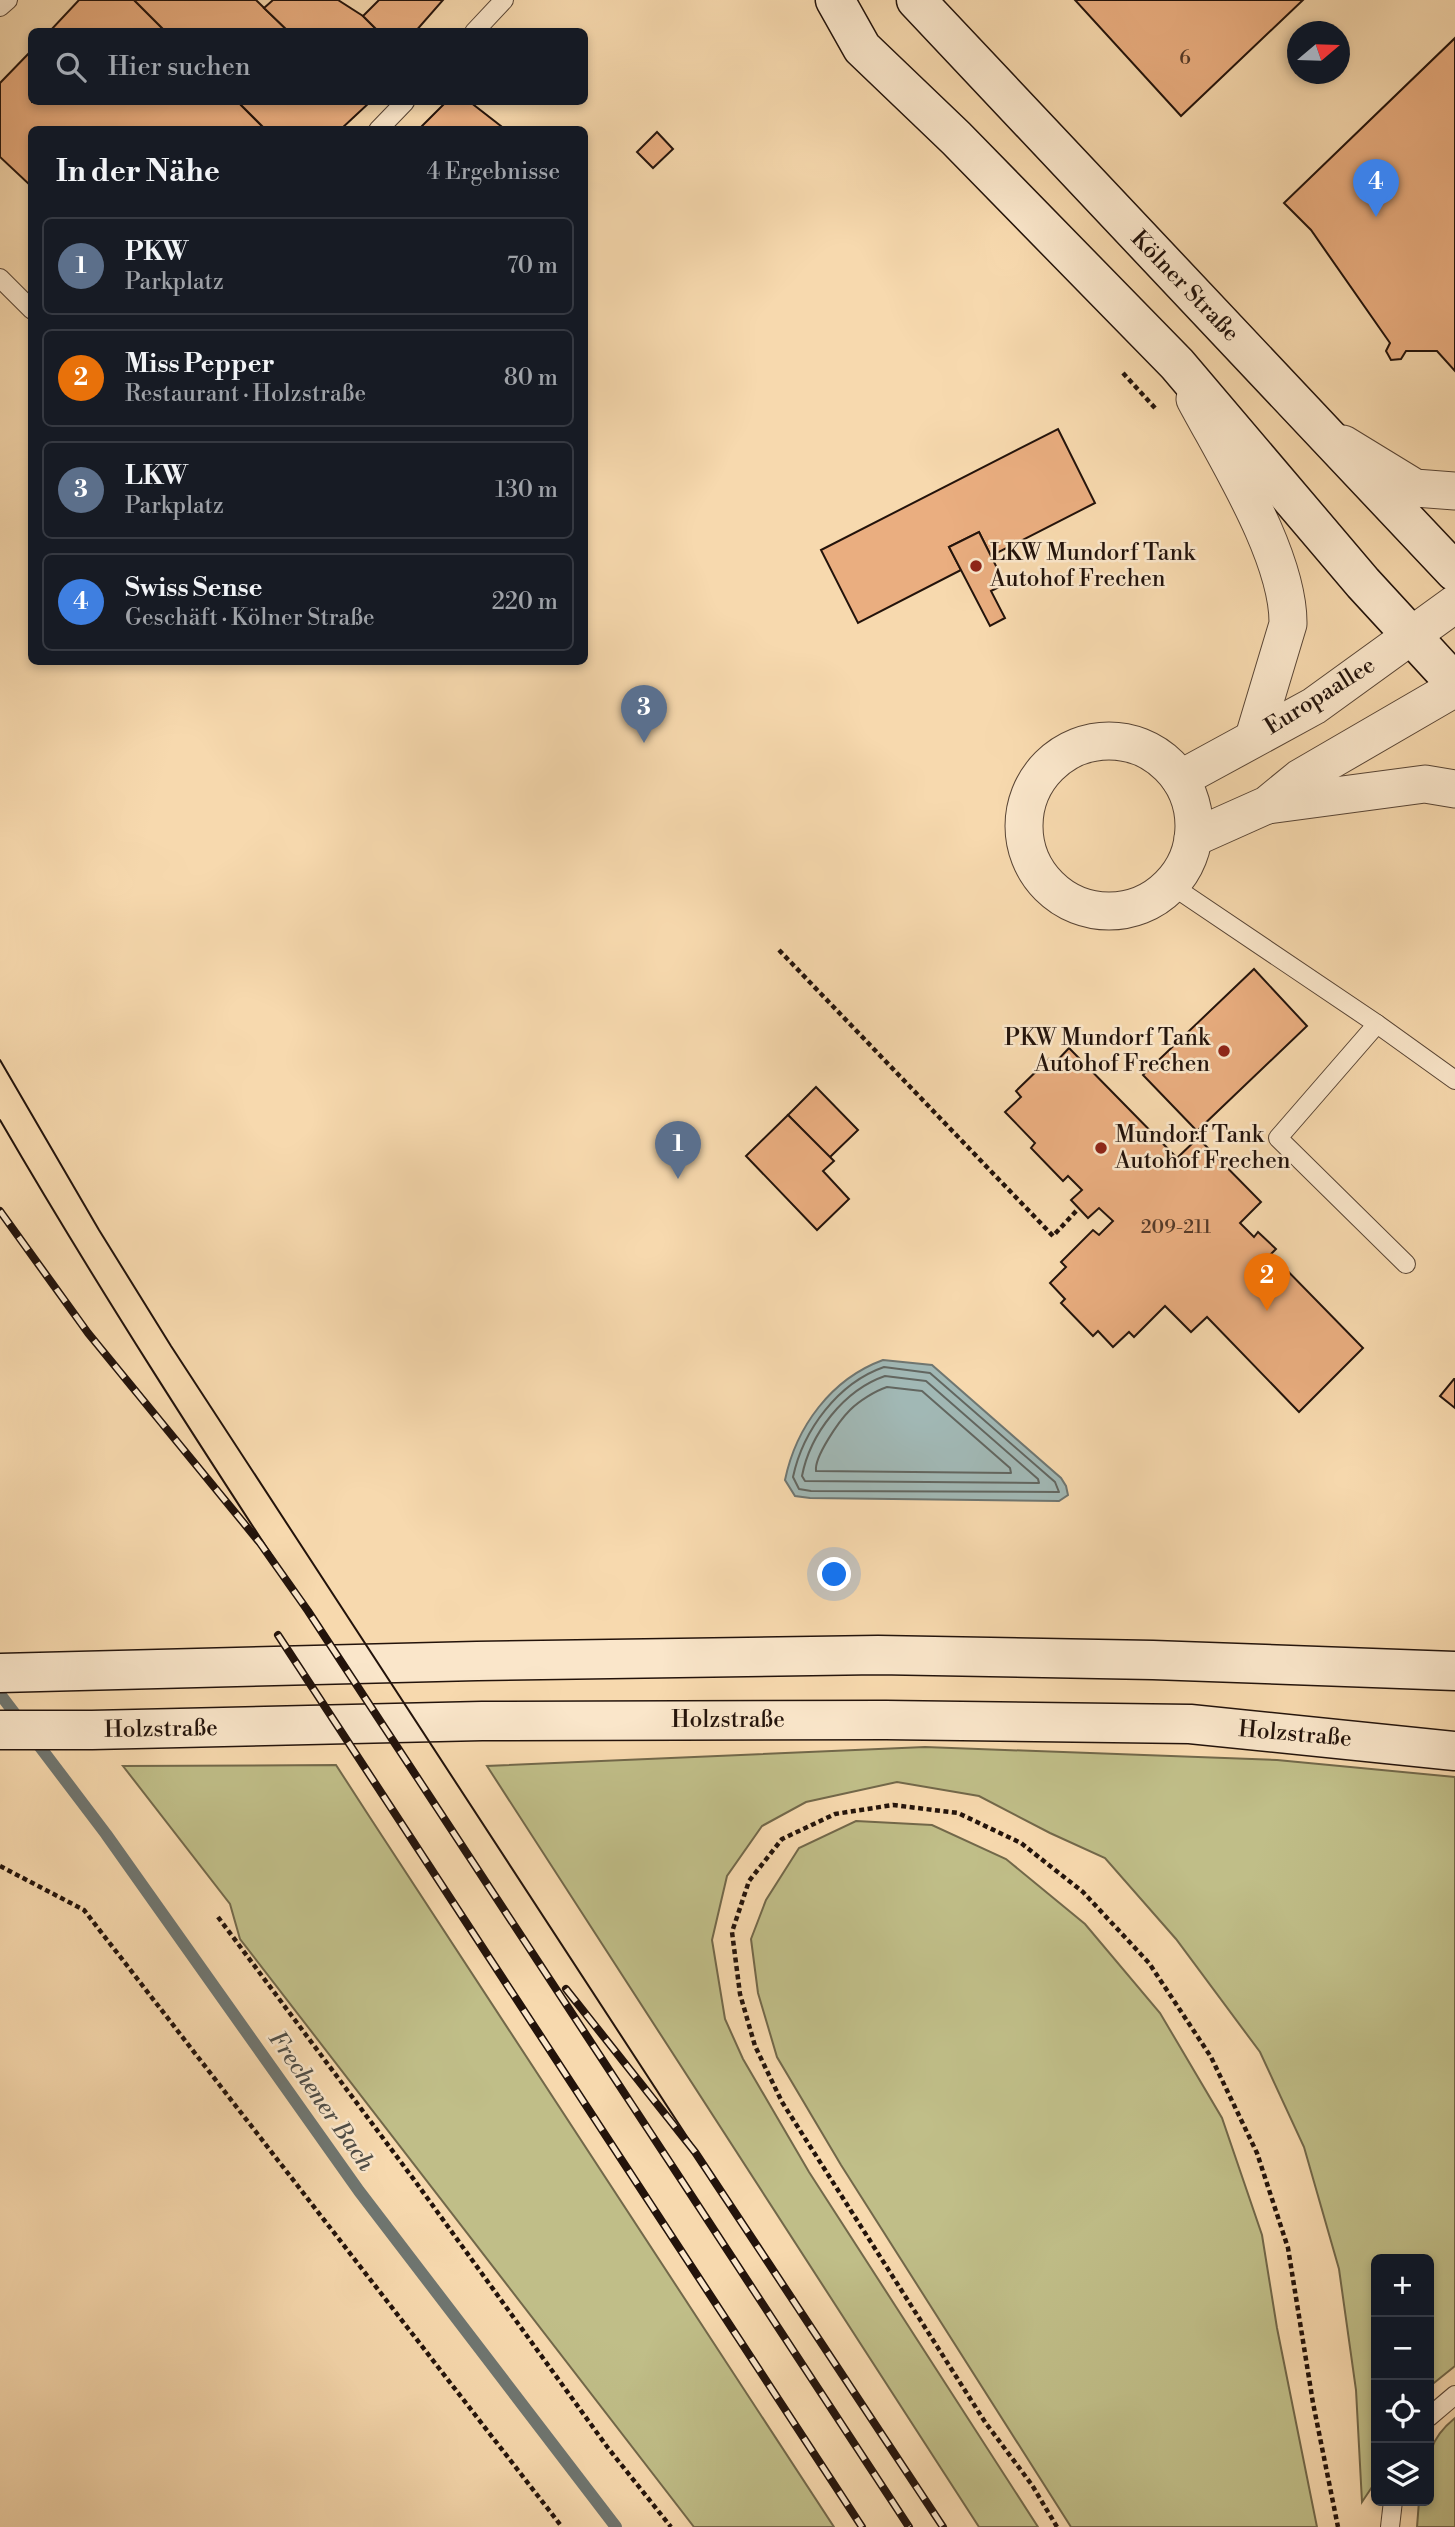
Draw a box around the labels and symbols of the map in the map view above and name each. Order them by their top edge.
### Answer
north arrow [1287,21,1350,84]
house number: 6 [1179,46,1191,70]
pin: 4 [1353,159,1399,217]
street label: Kölner Straße [1125,225,1245,347]
place label: LKW Mundorf Tank Autohof Frechen [989,539,1196,593]
marker: LKW Mundorf Tank Autohof Frechen [968,558,984,574]
street label: Europaallee [1260,651,1380,741]
pin: 3 [621,685,667,743]
place label: PKW Mundorf Tank Autohof Frechen [1004,1024,1211,1078]
marker: PKW Mundorf Tank Autohof Frechen [1216,1043,1232,1059]
pin: 1 [655,1121,701,1179]
place label: Mundorf Tank Autohof Frechen [1114,1121,1291,1175]
marker: Mundorf Tank Autohof Frechen [1093,1140,1109,1156]
house number: 209-211 [1141,1215,1211,1239]
pin: 2 [1244,1253,1290,1311]
your location [817,1557,851,1591]
street label: Holzstraße [671,1706,785,1734]
street label: Holzstraße [104,1714,218,1744]
street label: Holzstraße [1237,1715,1353,1753]
water label: Frechener Bach [262,2025,381,2178]

